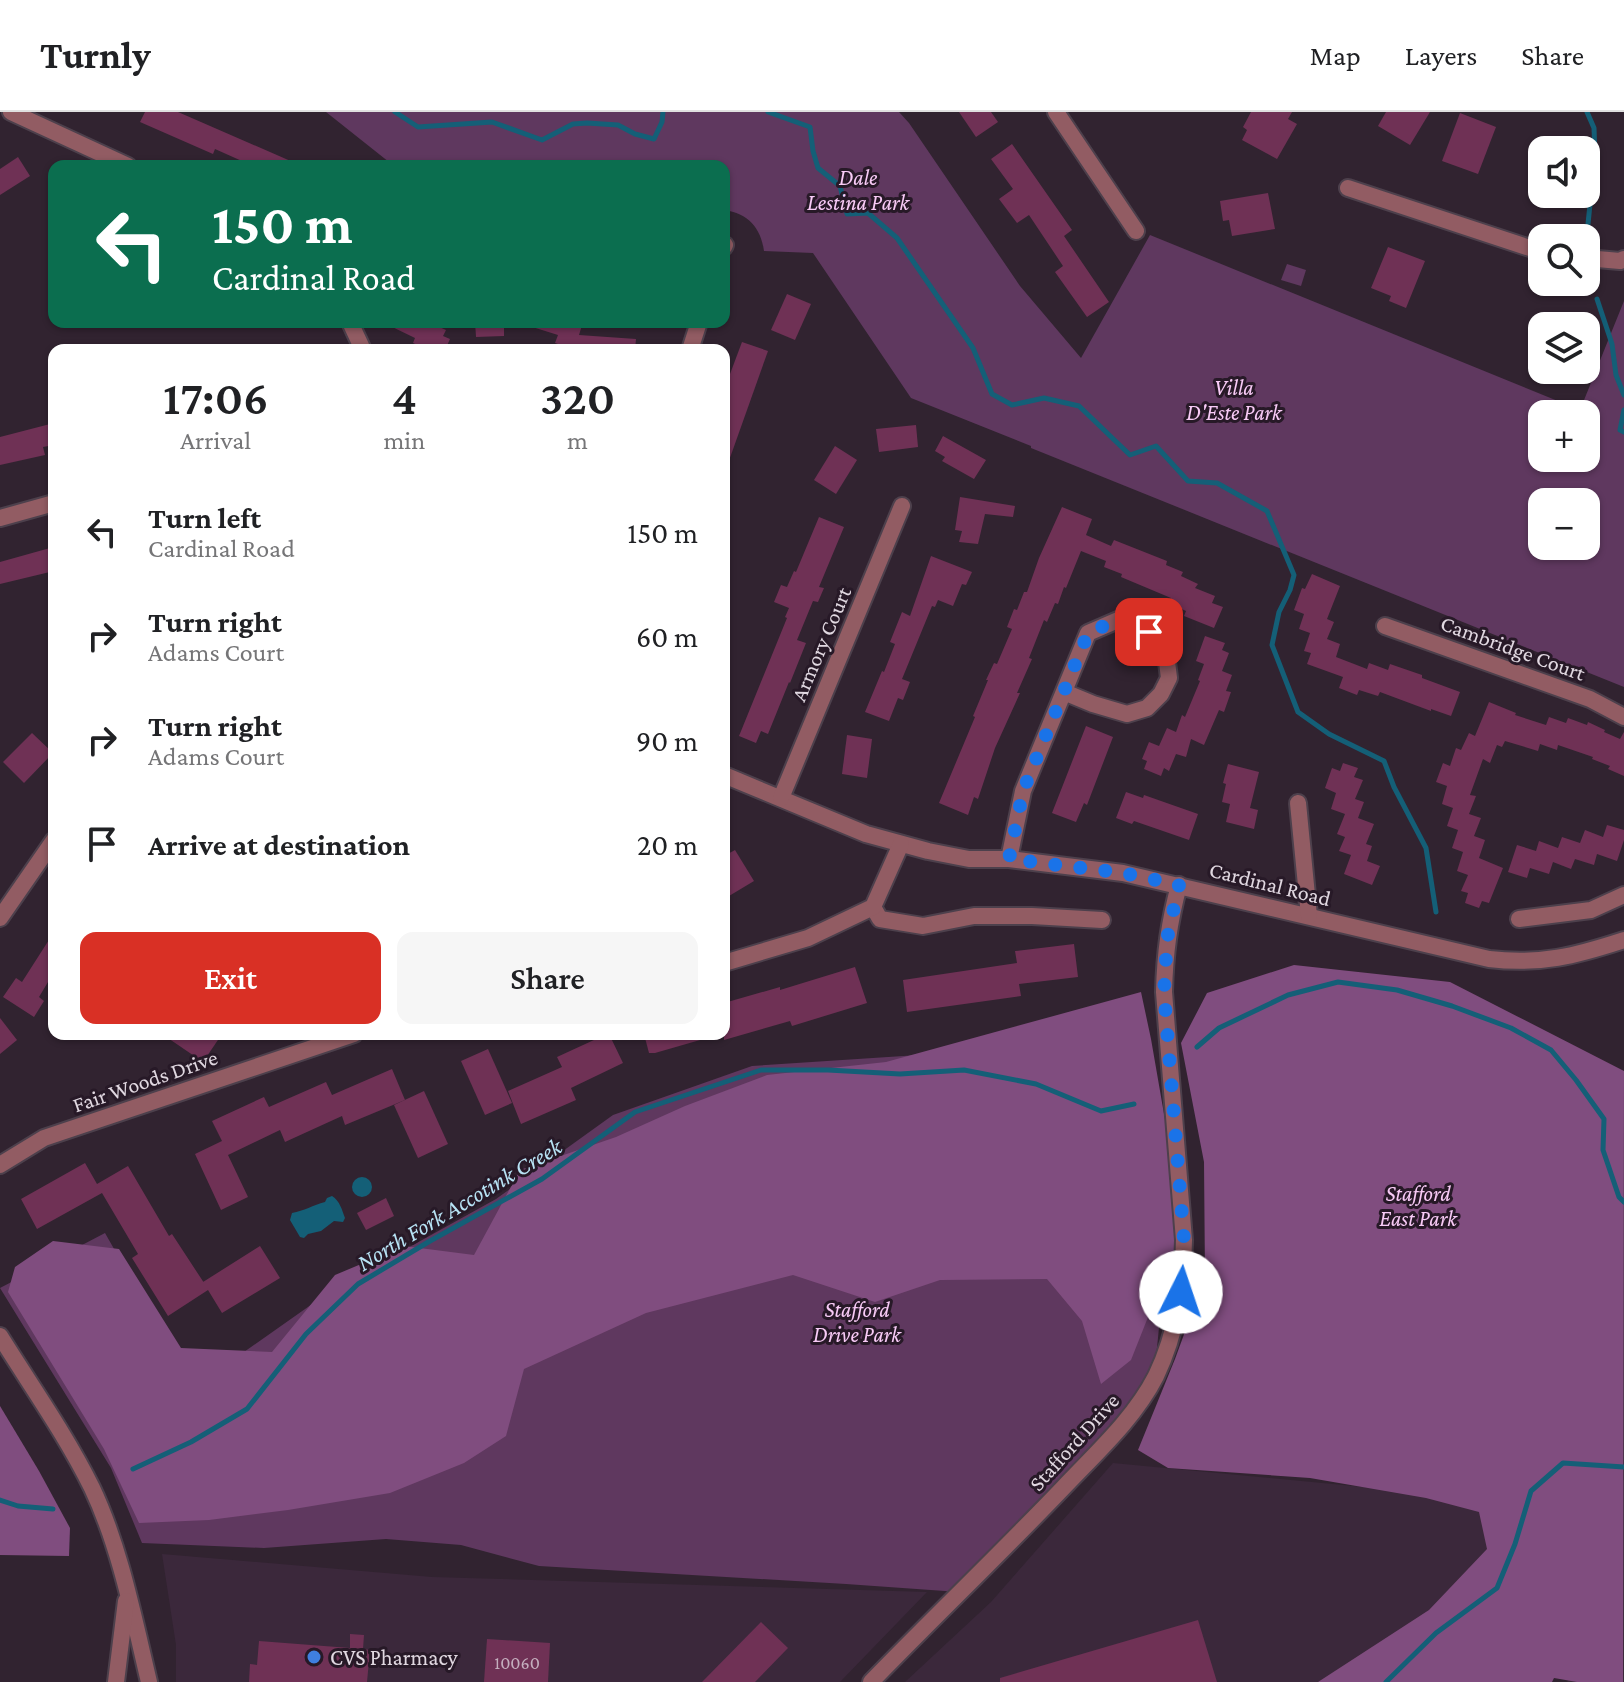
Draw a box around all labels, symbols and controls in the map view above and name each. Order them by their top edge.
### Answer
text: Turnly [40,34,151,76]
text: Map [1310,40,1361,71]
text: Layers [1405,40,1477,71]
text: Share [1521,40,1584,71]
map controls [1528,136,1600,560]
button: sound [1528,136,1600,208]
park label: Dale Lestina Park [807,165,911,215]
icon: left [80,192,184,296]
text: 150 m [212,193,353,255]
button: search [1528,224,1600,296]
text: Cardinal Road [212,258,415,298]
button: layers [1528,312,1600,384]
text: 17:06 [163,371,268,424]
text: 4 [392,371,417,424]
text: 320 [540,371,615,424]
park label: Villa D'Este Park [1186,375,1283,425]
button: + [1528,400,1600,472]
text: Arrival [180,426,251,455]
text: min [383,426,425,455]
text: m [567,426,588,455]
button: − [1528,488,1600,560]
text: Turn left [148,501,261,534]
icon: left [80,510,124,554]
text: 150 m [627,516,698,549]
text: Cardinal Road [148,534,295,563]
street label: Armory Court [786,582,857,705]
pin [1115,598,1183,666]
text: Turn right [148,605,282,638]
icon: arrive [1127,610,1171,654]
street label: Cambridge Court [1437,610,1589,686]
icon: right [80,614,124,658]
text: 60 m [636,620,698,653]
text: Adams Court [148,638,284,667]
text: Turn right [148,709,282,742]
icon: right [80,718,124,762]
text: 90 m [636,724,698,757]
text: Adams Court [148,742,284,771]
icon: arrive [80,822,124,866]
text: Arrive at destination [148,828,410,861]
text: 20 m [637,828,698,861]
street label: Cardinal Road [1207,857,1334,911]
button: Exit [80,932,381,1024]
button: Share [397,932,698,1024]
street label: Fair Woods Drive [69,1045,221,1117]
water label: North Fork Accotink Creek [352,1131,568,1276]
park label: Stafford East Park [1379,1181,1458,1231]
position arrow [1139,1250,1223,1334]
park label: Stafford Drive Park [813,1297,902,1347]
street label: Stafford Drive [1024,1388,1124,1496]
place label: CVS Pharmacy [330,1645,459,1670]
marker: CVS Pharmacy [305,1648,323,1666]
house number: 10060 [494,1653,540,1673]

